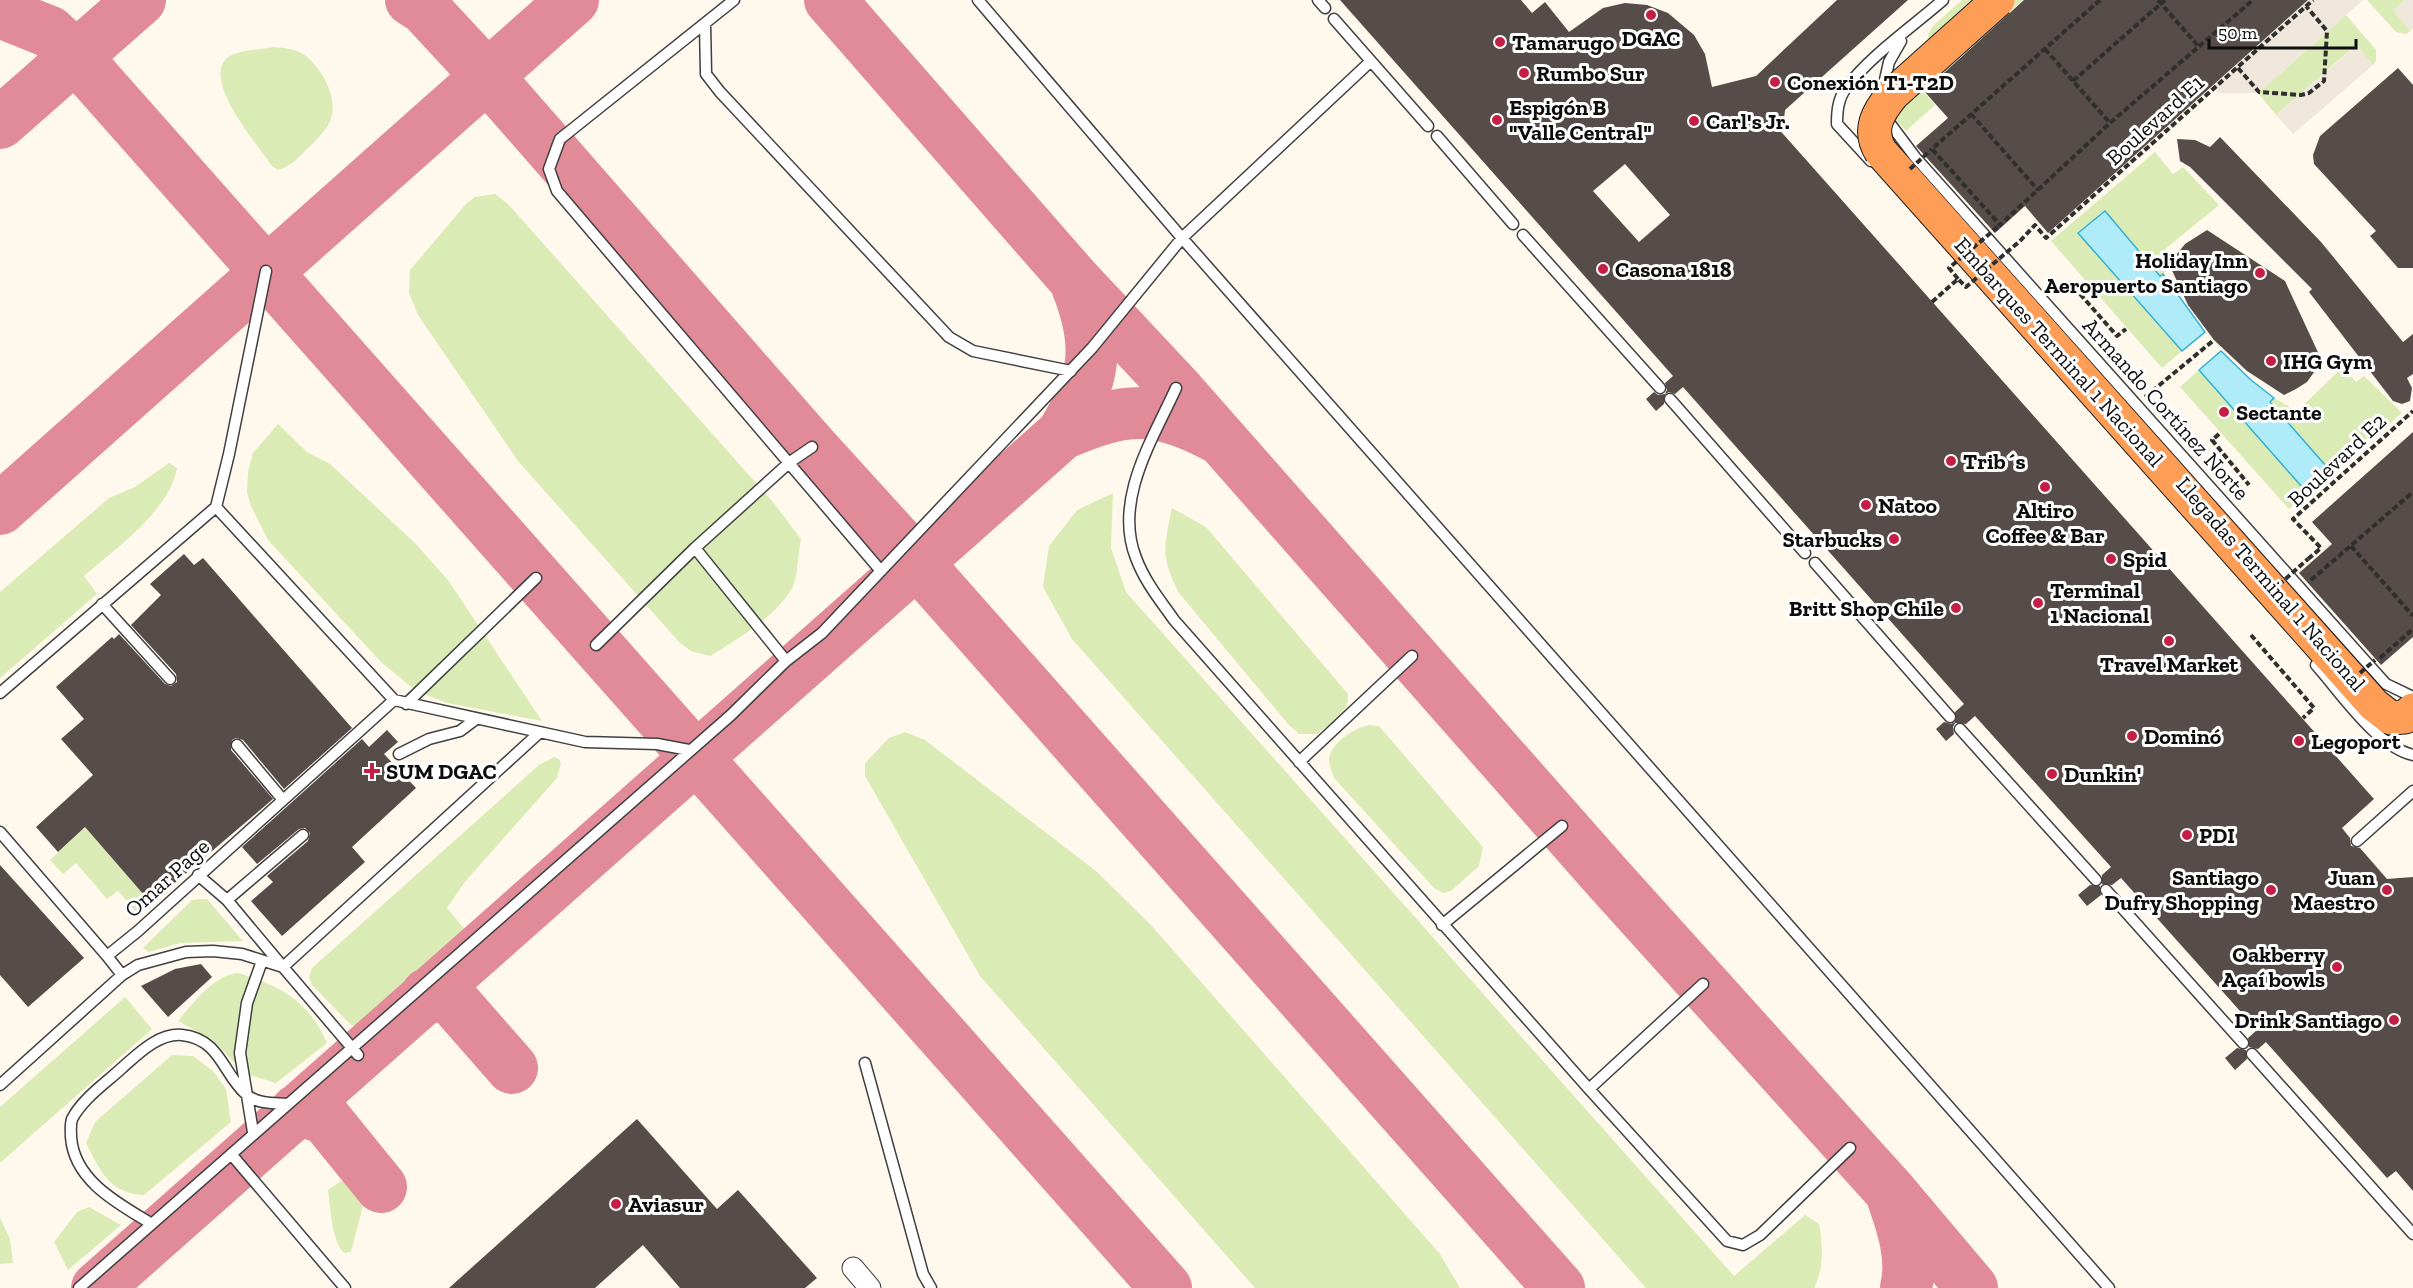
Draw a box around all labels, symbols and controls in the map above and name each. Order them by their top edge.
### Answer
marker: DGAC [1644,8,1658,22]
scale bar [2209,12,2356,50]
text: 50 m [2218,22,2258,44]
place label: DGAC [1622,25,1680,52]
place label: Tamarugo [1512,29,1615,56]
marker: Tamarugo [1493,35,1507,49]
place label: Rumbo Sur [1536,60,1645,87]
marker: Rumbo Sur [1517,66,1531,80]
place label: Conexión T1-T2D [1787,69,1954,96]
street label: Boulevard E1 [2101,69,2210,171]
marker: Conexión T1-T2D [1768,75,1782,89]
place label: Espigón B "Valle Central" [1509,94,1652,146]
place label: Carl's Jr. [1706,108,1790,135]
marker: Espigón B "Valle Central" [1490,113,1504,127]
marker: Carl's Jr. [1687,114,1701,128]
street label: Embarques Terminal 1 Nacional [1949,232,2169,473]
place label: Holiday Inn Aeropuerto Santiago [2044,247,2248,299]
place label: Casona 1818 [1615,256,1732,283]
marker: Casona 1818 [1596,262,1610,276]
marker: Holiday Inn Aeropuerto Santiago [2253,266,2267,280]
street label: Armando Cortínez Norte [2077,312,2255,506]
place label: IHG Gym [2283,348,2373,375]
marker: IHG Gym [2264,354,2278,368]
place label: Sectante [2236,399,2322,426]
marker: Sectante [2217,405,2231,419]
street label: Boulevard E2 [2282,407,2392,513]
place label: Trib´s [1963,448,2026,475]
marker: Trib´s [1944,454,1958,468]
street label: Llegadas Terminal 1 Nacional [2170,471,2372,697]
marker: Altiro Coffee & Bar [2038,480,2052,494]
place label: Natoo [1878,492,1938,519]
place label: Altiro Coffee & Bar [1985,497,2105,549]
marker: Natoo [1859,498,1873,512]
place label: Starbucks [1783,526,1882,553]
marker: Starbucks [1887,532,1901,546]
place label: Spid [2123,546,2167,573]
marker: Spid [2104,552,2118,566]
place label: Terminal 1 Nacional [2050,577,2149,629]
place label: Britt Shop Chile [1789,595,1944,622]
marker: Terminal 1 Nacional [2031,596,2045,610]
marker: Britt Shop Chile [1949,601,1963,615]
marker: Travel Market [2162,634,2176,648]
place label: Travel Market [2100,651,2239,678]
place label: Dominó [2144,723,2222,750]
place label: Legoport [2311,728,2401,755]
marker: Dominó [2125,729,2139,743]
marker: Legoport [2292,734,2306,748]
place label: SUM DGAC [386,758,497,785]
place label: Dunkin' [2064,761,2141,788]
marker: SUM DGAC [363,762,381,780]
marker: Dunkin' [2045,767,2059,781]
place label: PDI [2199,822,2235,849]
marker: PDI [2180,828,2194,842]
street label: Omar Page [119,833,215,923]
place label: Santiago Dufry Shopping [2104,864,2259,916]
place label: Juan Maestro [2294,864,2375,916]
marker: Santiago Dufry Shopping [2264,883,2278,897]
marker: Juan Maestro [2380,883,2394,897]
place label: Oakberry Açaí bowls [2222,941,2325,993]
marker: Oakberry Açaí bowls [2330,960,2344,974]
place label: Drink Santiago [2234,1007,2382,1034]
marker: Drink Santiago [2387,1013,2401,1027]
place label: Aviasur [628,1191,704,1218]
marker: Aviasur [609,1197,623,1211]

